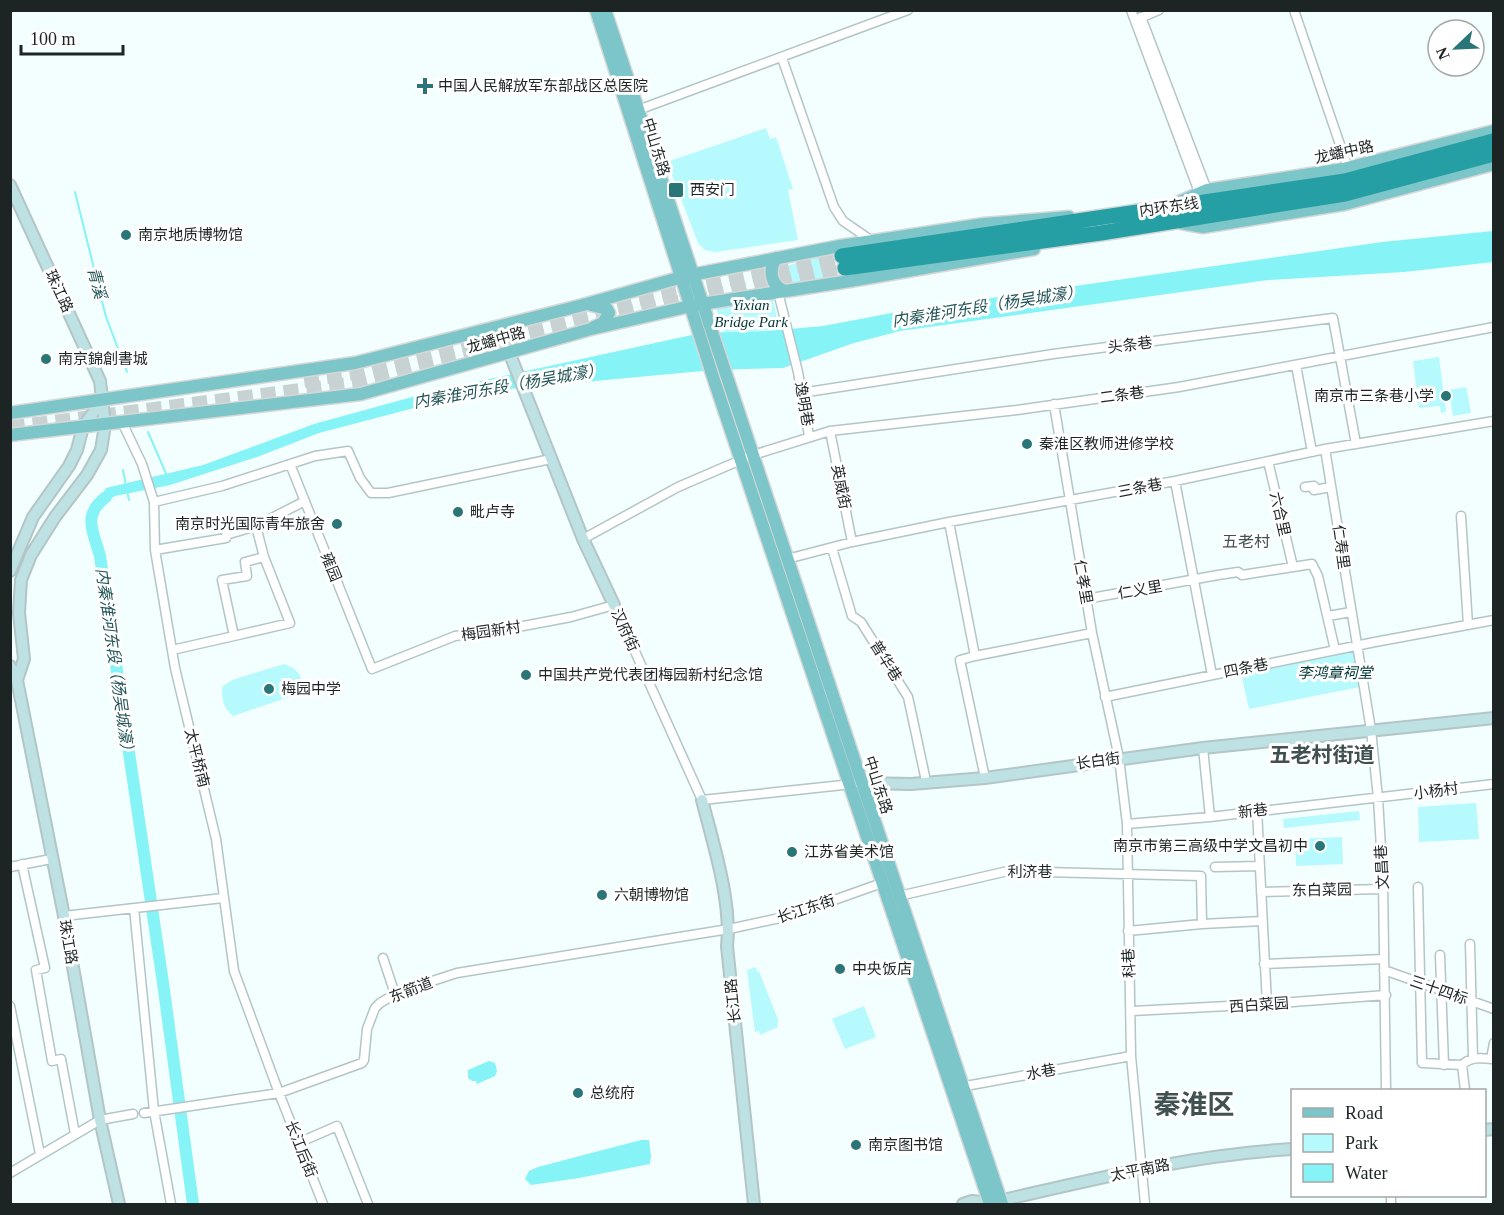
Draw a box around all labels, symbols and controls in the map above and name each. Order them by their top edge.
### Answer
scale bar [21,18,123,56]
north arrow [1426,18,1486,78]
text: 100 m [30,29,76,49]
text: N [1432,45,1453,62]
marker: 中国人民解放军东部战区总医院 [416,77,434,95]
place label: 中国人民解放军东部战区总医院 [438,78,648,94]
street label: 中山东路 [640,116,672,178]
street label: 龙蟠中路 [1313,137,1375,166]
marker: 西安门 [667,181,685,199]
place label: 西安门 [690,182,735,198]
street label: 内环东线 [1138,195,1200,219]
place label: 南京地质博物馆 [138,226,243,243]
marker: 南京地质博物馆 [119,228,133,242]
water label: 青溪 [85,265,110,303]
street label: 珠江路 [42,267,76,315]
water label: 内秦淮河东段（杨吴城濠） [891,283,1083,329]
park label: Yixian Bridge Park [714,297,788,330]
street label: 龙蟠中路 [465,323,527,356]
street label: 头条巷 [1107,334,1153,356]
place label: 南京錦創書城 [58,350,148,367]
marker: 南京錦創書城 [39,352,53,366]
water label: 内秦淮河东段（杨吴城濠） [412,361,604,411]
street label: 逸明巷 [792,380,816,428]
street label: 二条巷 [1099,384,1145,406]
place label: 南京市三条巷小学 [1314,388,1434,404]
marker: 南京市三条巷小学 [1439,389,1453,403]
place label: 秦淮区教师进修学校 [1039,435,1174,452]
marker: 秦淮区教师进修学校 [1020,437,1034,451]
street label: 英威街 [829,463,854,511]
street label: 三条巷 [1116,476,1164,500]
street label: 六合里 [1267,490,1293,538]
place label: 毗卢寺 [470,503,515,520]
marker: 毗卢寺 [451,505,465,519]
place label: 南京时光国际青年旅舍 [175,516,325,532]
marker: 南京时光国际青年旅舍 [330,517,344,531]
street label: 仁寿里 [1330,524,1352,570]
district label: 五老村 [1222,533,1270,550]
street label: 雍园 [318,550,344,584]
street label: 仁孝里 [1071,558,1095,606]
water label: 内秦淮河东段（杨吴城濠） [93,567,137,759]
street label: 仁义里 [1116,578,1164,602]
street label: 汉府街 [608,606,642,654]
street label: 梅园新村 [460,618,522,643]
street label: 普华巷 [867,637,906,684]
street label: 四条巷 [1222,656,1270,680]
park label: 李鸿章祠堂 [1297,665,1374,681]
place label: 中国共产党代表团梅园新村纪念馆 [538,666,763,683]
marker: 中国共产党代表团梅园新村纪念馆 [519,668,533,682]
place label: 梅园中学 [281,681,341,697]
marker: 梅园中学 [262,682,276,696]
street label: 太平桥南 [182,727,212,789]
district label: 五老村街道 [1270,743,1375,767]
street label: 长白街 [1075,750,1121,772]
street label: 中山东路 [861,754,895,816]
street label: 小杨村 [1413,779,1459,802]
street label: 新巷 [1237,801,1269,821]
place label: 南京市第三高级中学文昌初中 [1113,838,1308,854]
marker: 南京市第三高级中学文昌初中 [1313,839,1327,853]
place label: 江苏省美术馆 [804,844,894,860]
street label: 文昌巷 [1373,844,1391,890]
marker: 江苏省美术馆 [785,845,799,859]
street label: 利济巷 [1007,864,1053,880]
street label: 东白菜园 [1292,881,1352,899]
place label: 六朝博物馆 [614,886,689,903]
marker: 六朝博物馆 [595,888,609,902]
street label: 长江东街 [775,892,837,926]
street label: 珠江路 [56,918,80,966]
street label: 科巷 [1120,948,1138,978]
place label: 中央饭店 [852,961,912,977]
marker: 中央饭店 [833,962,847,976]
street label: 三十四标 [1408,973,1470,1007]
street label: 东箭道 [387,974,435,1006]
street label: 长江路 [723,978,743,1024]
street label: 西白菜园 [1229,995,1289,1015]
street label: 水巷 [1025,1061,1057,1083]
place label: 总统府 [590,1085,635,1101]
marker: 总统府 [571,1086,585,1100]
legend [1291,1089,1486,1197]
district label: 秦淮区 [1154,1090,1235,1120]
text: Road [1345,1103,1383,1123]
street label: 长江后街 [282,1118,320,1180]
text: Park [1345,1133,1378,1153]
place label: 南京图书馆 [868,1137,943,1153]
marker: 南京图书馆 [849,1138,863,1152]
street label: 太平南路 [1109,1156,1171,1184]
text: Water [1345,1163,1388,1183]

